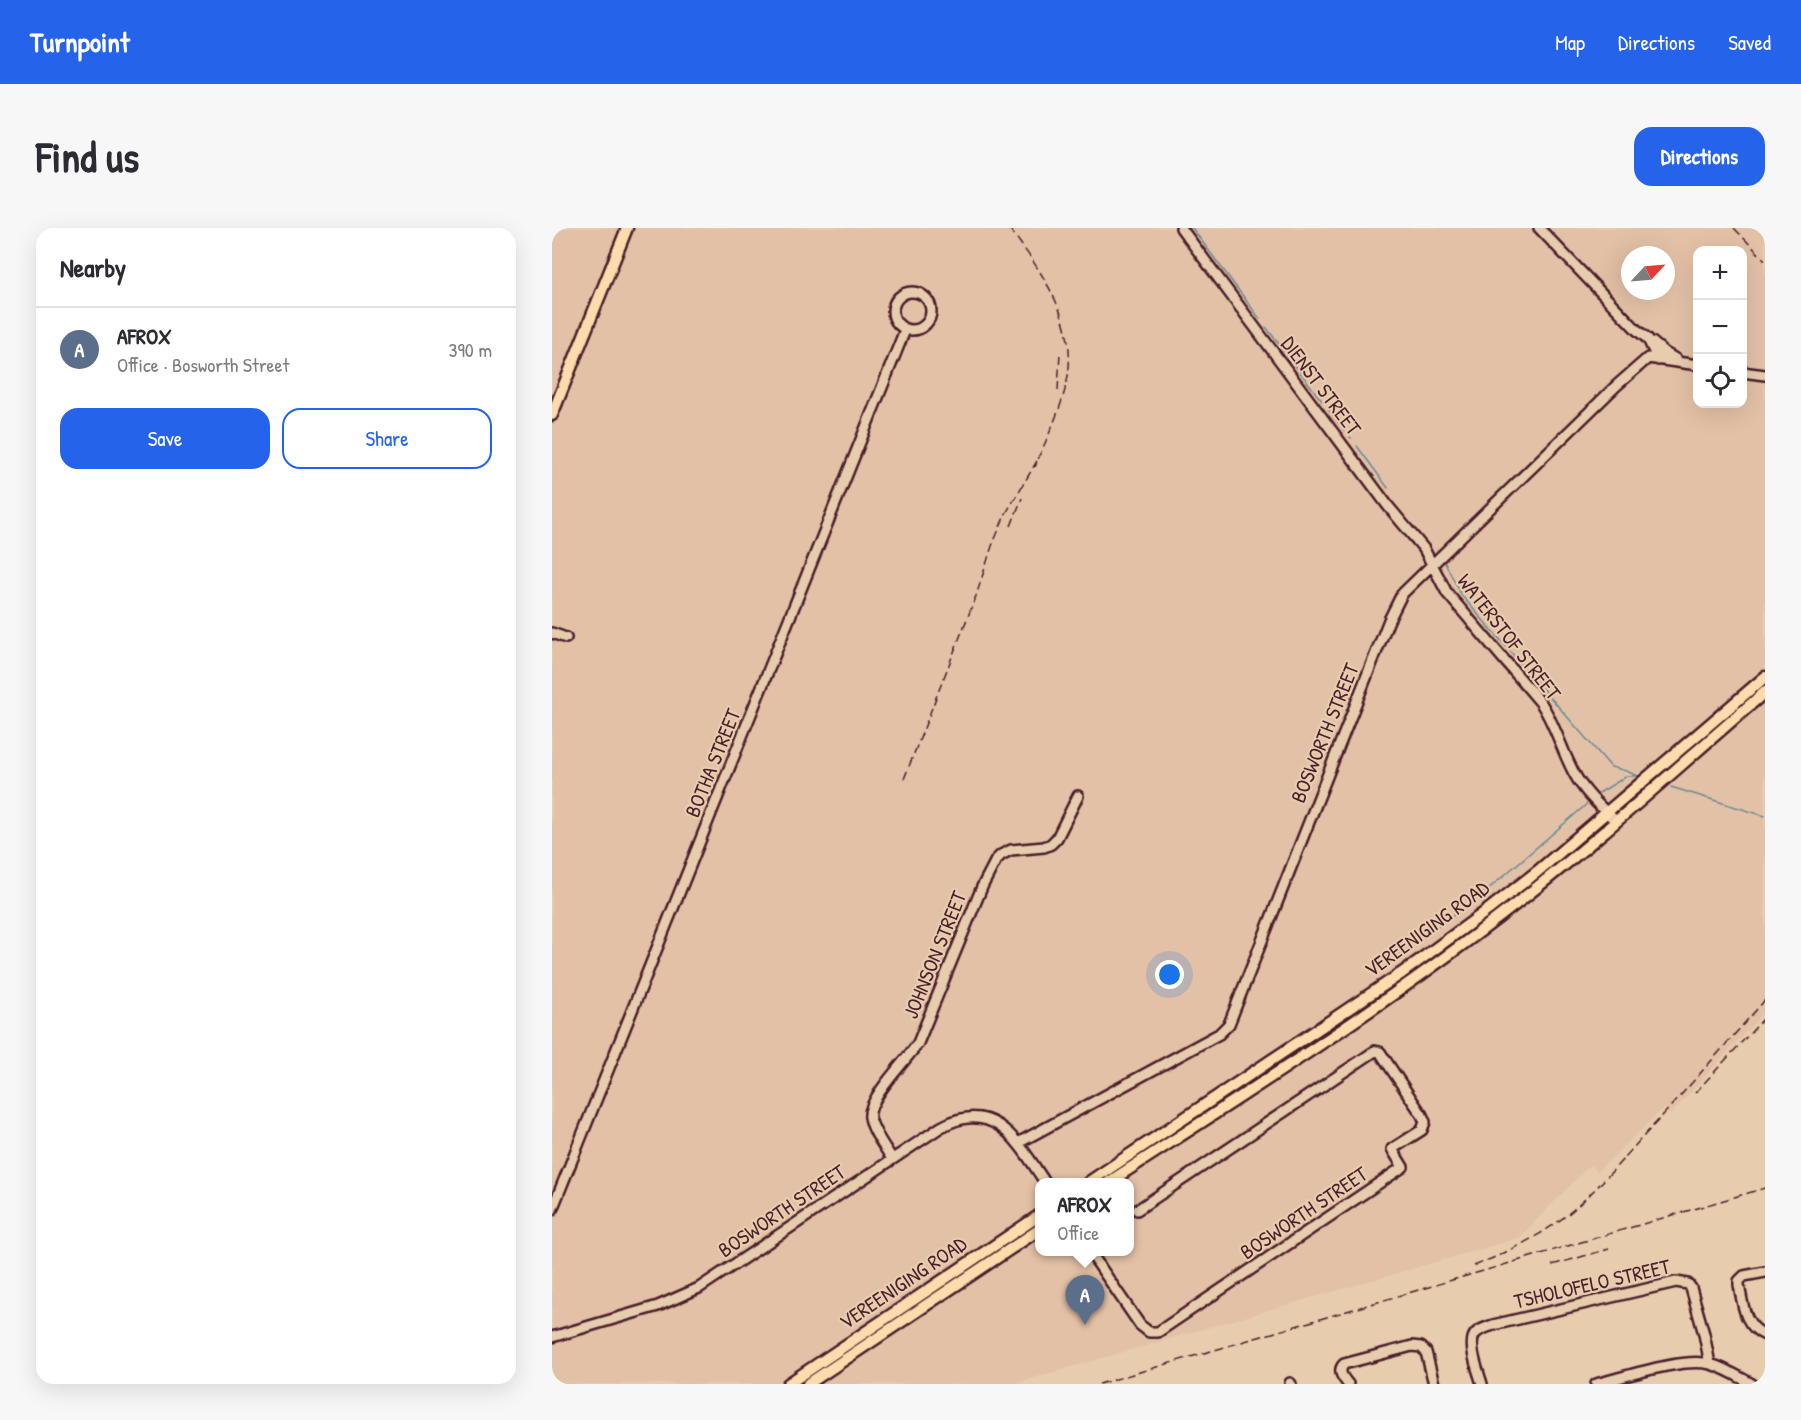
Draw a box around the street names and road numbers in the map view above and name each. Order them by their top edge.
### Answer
street label: DIENST STREET [1275,330,1369,442]
street label: WATERSTOF STREET [1451,567,1569,707]
street label: BOSWORTH STREET [1283,658,1366,807]
street label: BOTHA STREET [678,703,748,821]
street label: VEREENIGING ROAD [1358,873,1495,984]
street label: JOHNSON STREET [896,886,974,1023]
street label: BOSWORTH STREET [712,1157,852,1264]
street label: BOSWORTH STREET [1234,1159,1374,1266]
street label: VEREENIGING ROAD [833,1229,972,1336]
street label: TSHOLOFELO STREET [1511,1251,1674,1316]

